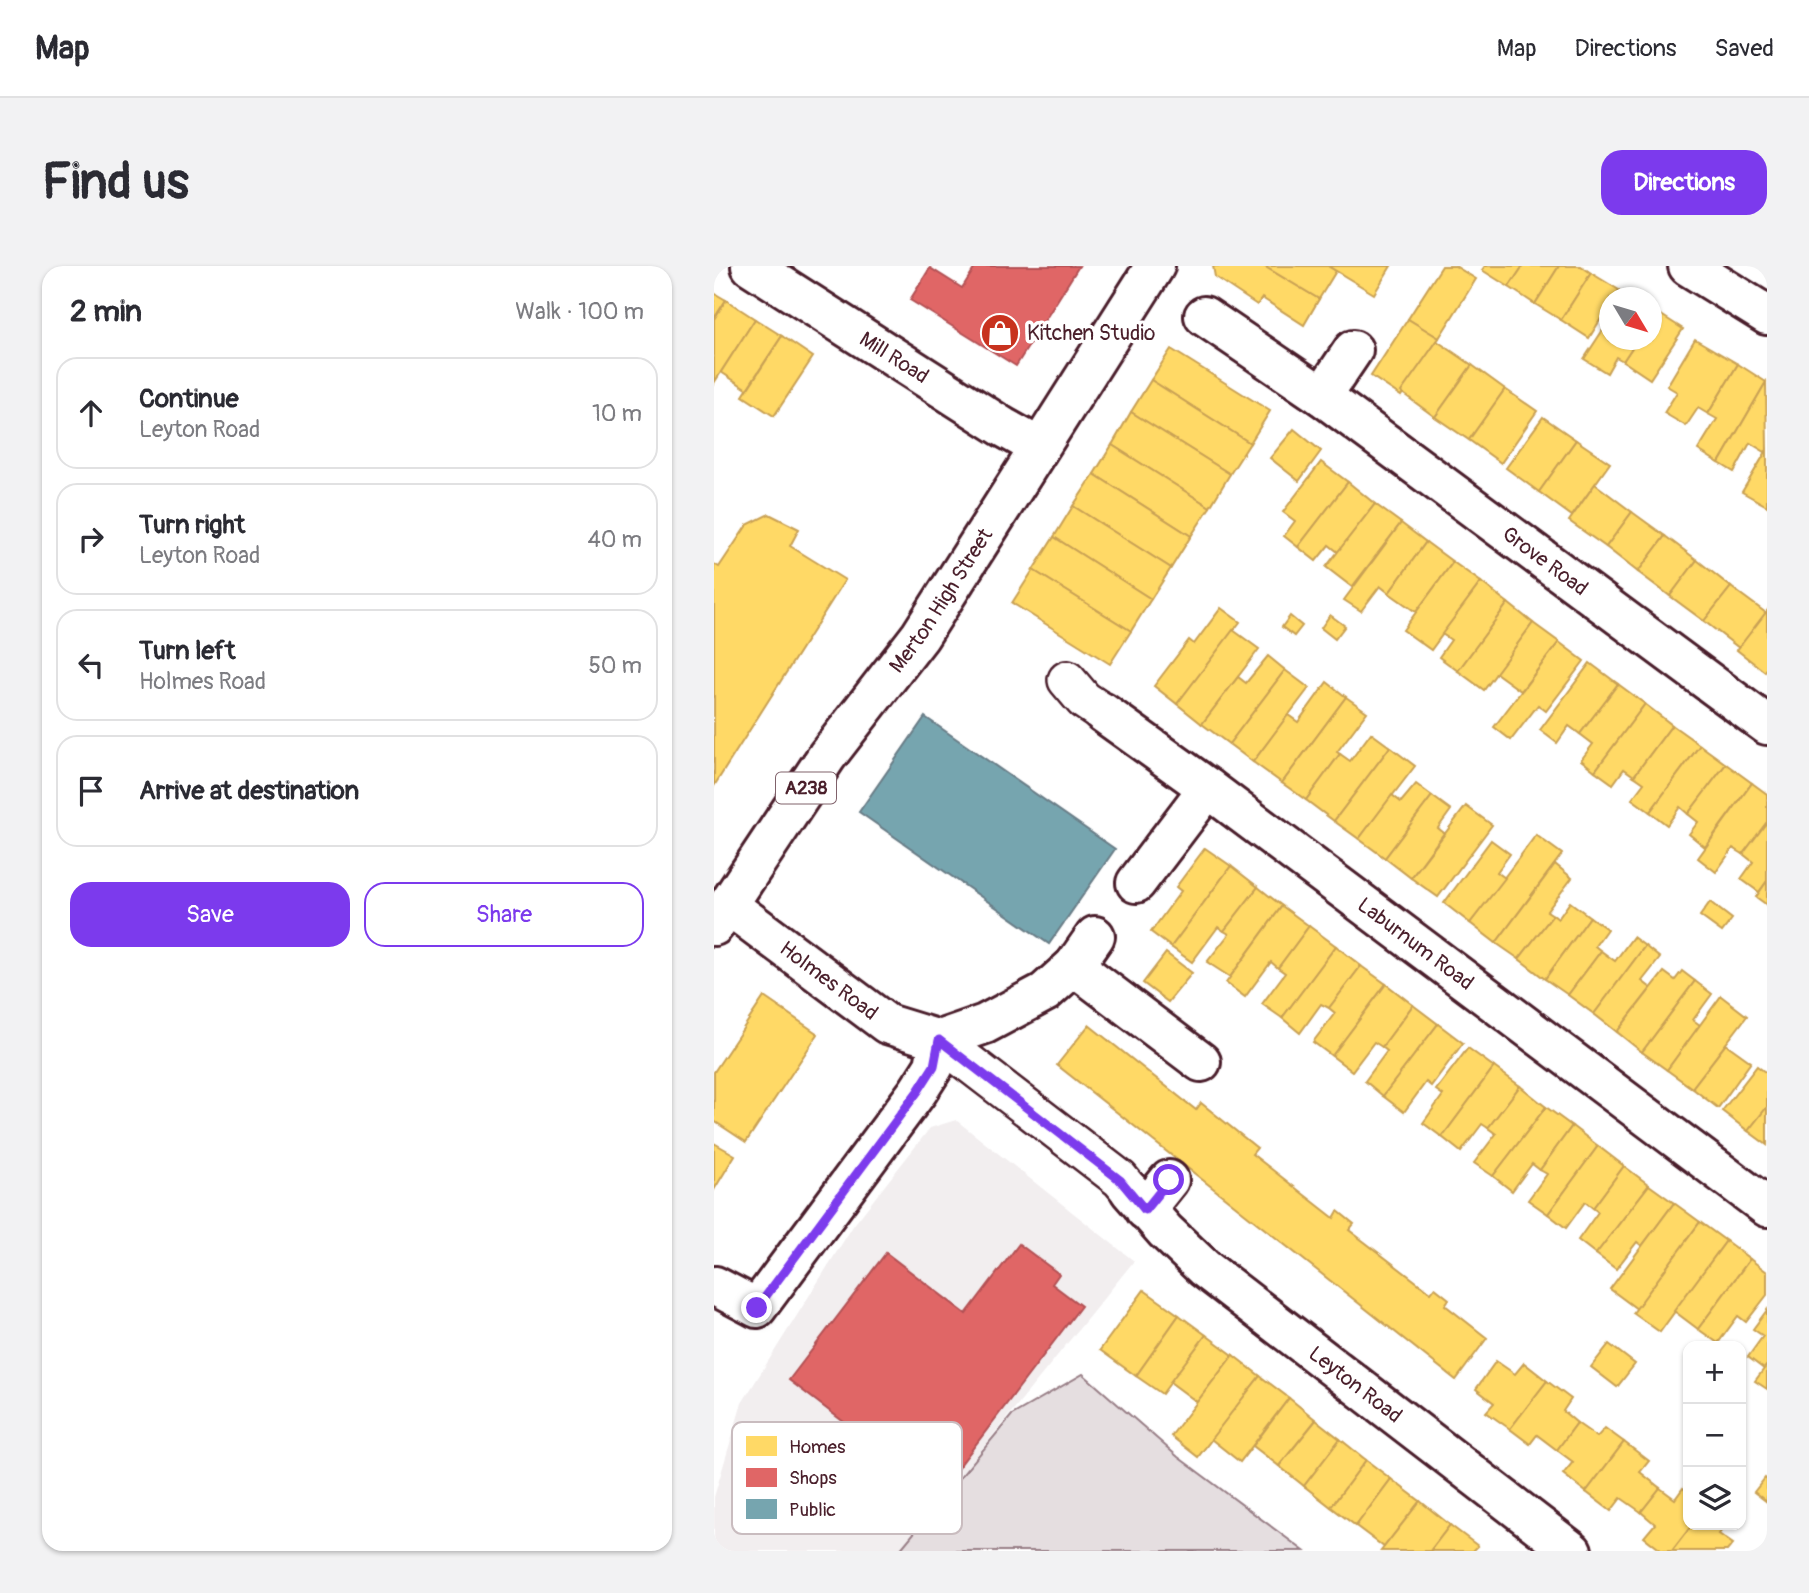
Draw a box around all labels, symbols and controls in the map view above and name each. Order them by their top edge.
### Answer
text: Map [35,28,90,69]
text: Map [1497,34,1537,63]
text: Directions [1575,34,1676,63]
text: Saved [1714,34,1774,63]
button: Directions [1601,150,1767,215]
text: Find us [42,152,189,213]
north arrow [1599,287,1662,350]
text: 2 min [70,293,142,330]
text: Walk · 100 m [515,297,644,326]
shop icon: Kitchen Studio [979,312,1021,354]
place label: Kitchen Studio [1027,320,1155,347]
street label: Mill Road [855,325,934,390]
text: Continue [139,383,239,415]
icon: ahead [72,394,110,432]
text: 10 m [592,399,642,428]
text: Leyton Road [139,415,260,444]
text: Turn right [139,509,245,541]
icon: right [72,520,110,558]
street label: Grove Road [1497,520,1593,602]
street label: Merton High Street [883,523,999,678]
text: 40 m [588,525,642,554]
text: Leyton Road [139,541,260,570]
text: Turn left [139,635,235,667]
icon: left [72,646,110,684]
text: 50 m [588,651,642,680]
text: Holmes Road [139,667,266,696]
icon: arrive [72,772,110,810]
road number: A238 [776,772,836,804]
text: Arrive at destination [139,775,359,807]
button: Save [70,882,350,947]
button: Share [364,882,644,947]
street label: Laburnum Road [1352,891,1479,996]
street label: Holmes Road [774,935,883,1026]
route start [1153,1164,1184,1195]
route end [741,1292,772,1323]
street label: Leyton Road [1303,1340,1408,1429]
map controls [1683,1341,1746,1530]
button: + [1683,1341,1746,1404]
button: − [1683,1404,1746,1467]
legend [732,1422,962,1534]
text: Homes [789,1435,846,1459]
text: Shops [789,1466,837,1490]
button: layers [1683,1467,1746,1530]
text: Public [789,1498,836,1522]

